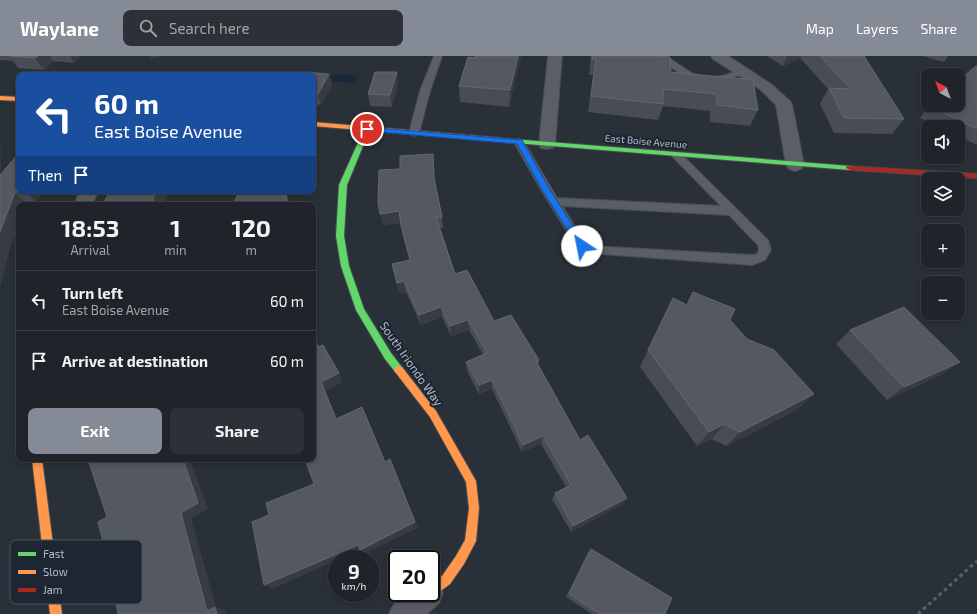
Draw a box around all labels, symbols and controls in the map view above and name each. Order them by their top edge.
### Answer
search box [123,10,403,46]
text: Waylane [20,17,99,40]
icon: search [137,17,159,39]
text: Search here [169,19,250,37]
text: Map [806,20,834,37]
text: Layers [856,20,898,37]
text: Share [920,20,957,37]
north arrow [921,68,965,112]
map controls [921,68,965,320]
text: 60 m [94,86,159,120]
icon: left [28,88,80,140]
pin [350,112,384,146]
icon: arrive [356,118,378,140]
text: East Boise Avenue [94,120,243,142]
button: sound [921,120,965,164]
street label: East Boise Avenue [604,131,688,151]
icon: arrive [70,164,92,186]
text: Then [28,166,62,184]
button: layers [921,172,965,216]
text: 18:53 [61,213,119,242]
text: 1 [170,213,181,242]
text: 120 [232,213,271,242]
button: + [921,224,965,268]
position arrow [561,225,603,267]
text: Arrival [70,242,110,258]
text: min [164,242,187,258]
text: m [246,242,257,258]
button: − [921,276,965,320]
text: Turn left [62,284,123,302]
icon: left [28,290,50,312]
text: 60 m [270,292,304,310]
text: East Boise Avenue [62,302,169,318]
street label: South Iriondo Way [377,319,447,409]
icon: arrive [28,350,50,372]
text: Arrive at destination [62,352,208,370]
text: 60 m [270,352,304,370]
button: Exit [28,408,162,454]
button: Share [170,408,304,454]
legend [10,540,142,604]
text: Fast [43,547,65,560]
speed limit sign: 20 [388,550,440,602]
text: 9 [348,559,360,583]
text: Slow [43,565,68,578]
text: km/h [342,580,366,592]
text: Jam [43,583,62,596]

